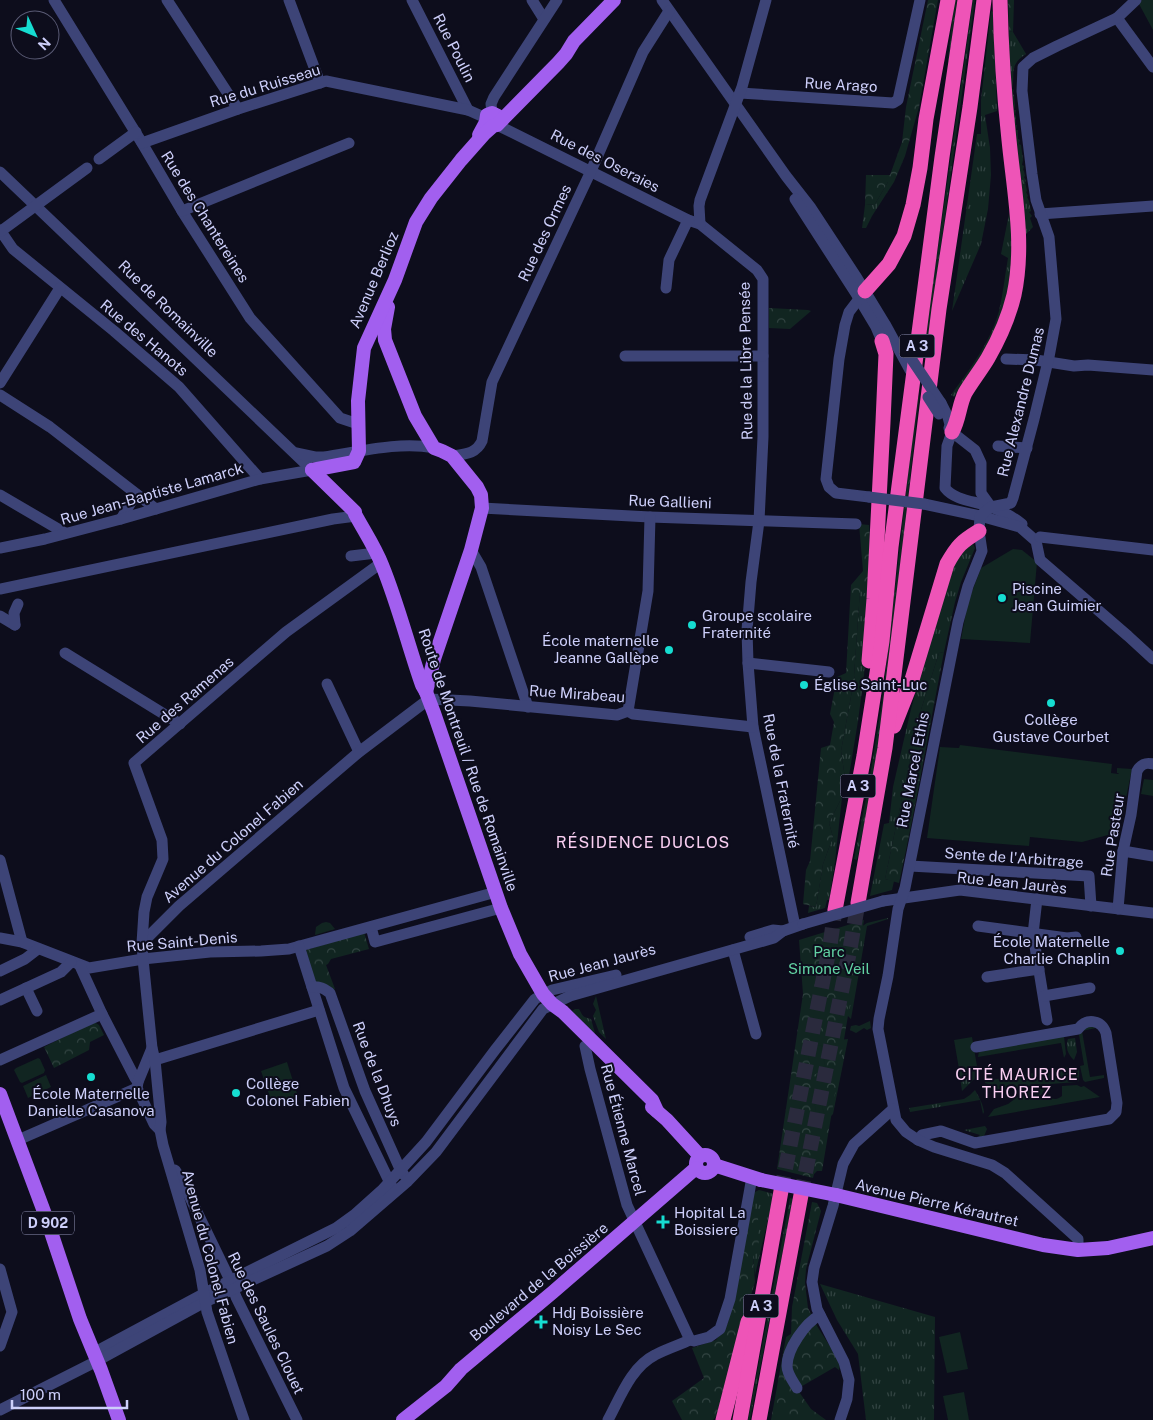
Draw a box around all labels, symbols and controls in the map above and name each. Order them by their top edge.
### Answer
north arrow [10,10,60,60]
street label: Rue Poulin [430,11,479,85]
text: N [35,35,54,54]
street label: Rue du Ruisseau [207,61,322,110]
street label: Rue Arago [804,74,878,95]
street label: Rue des Oseraies [548,126,662,195]
street label: Rue des Chantereines [158,148,253,286]
street label: Rue des Ormes [515,182,574,284]
street label: Avenue Berlioz [346,229,402,331]
street label: Rue de Romainville [115,257,222,361]
street label: Rue de la Libre Pensée [736,282,755,440]
street label: Rue des Hanots [97,296,192,379]
street label: Rue Alexandre Dumas [994,325,1047,478]
road number: A 3 [900,334,934,358]
street label: Rue Jean-Baptiste Lamarck [58,459,245,528]
street label: Rue Gallieni [628,492,712,511]
place label: Piscine Jean Guimier [1012,580,1102,614]
marker: Piscine Jean Guimier [996,592,1008,604]
place label: Groupe scolaire Fraternité [702,607,812,641]
marker: Groupe scolaire Fraternité [686,619,698,631]
street label: Route de Montreuil / Rue de Romainville [415,626,522,894]
place label: École maternelle Jeanne Gallèpe [542,632,659,666]
marker: École maternelle Jeanne Gallèpe [663,644,675,656]
street label: Rue des Ramenas [133,653,237,747]
place label: Église Saint-Luc [814,676,927,693]
marker: Église Saint-Luc [798,679,810,691]
street label: Rue Mirabeau [529,682,626,705]
marker: Collège Gustave Courbet [1045,697,1057,709]
street label: Rue Marcel Ethis [893,711,932,829]
place label: Collège Gustave Courbet [993,711,1110,745]
street label: Rue de la Fraternité [760,712,803,850]
road number: A 3 [840,774,876,798]
street label: Avenue du Colonel Fabien [159,775,306,906]
street label: Rue Pasteur [1097,792,1128,878]
district label: RÉSIDENCE DUCLOS [556,832,730,852]
street label: Sente de l'Arbitrage [944,844,1084,871]
street label: Rue Jean Jaurès [956,868,1068,897]
street label: Rue Saint-Denis [126,928,238,955]
place label: École Maternelle Charlie Chaplin [993,933,1110,967]
street label: Rue Jean Jaurès [546,940,657,985]
park label: Parc Simone Veil [788,943,870,977]
marker: École Maternelle Charlie Chaplin [1114,945,1126,957]
street label: Rue de la Dhuys [350,1019,405,1129]
street label: Rue Étienne Marcel [598,1062,649,1198]
district label: CITÉ MAURICE THOREZ [955,1064,1079,1102]
marker: École Maternelle Danielle Casanova [85,1071,97,1083]
place label: Collège Colonel Fabien [246,1075,350,1109]
place label: École Maternelle Danielle Casanova [27,1085,155,1119]
marker: Collège Colonel Fabien [230,1087,242,1099]
street label: Avenue du Colonel Fabien [179,1168,242,1346]
street label: Avenue Pierre Kérautret [854,1175,1021,1230]
place label: Hopital La Boissiere [674,1204,746,1238]
road number: D 902 [22,1212,74,1234]
marker: Hopital La Boissiere [656,1215,670,1229]
street label: Boulevard de la Boissière [466,1219,611,1344]
street label: Rue des Saules Clouet [225,1249,308,1397]
road number: A 3 [744,1294,778,1318]
place label: Hdj Boissière Noisy Le Sec [552,1304,644,1338]
marker: Hdj Boissière Noisy Le Sec [534,1315,548,1329]
scale bar [12,1378,128,1410]
text: 100 m [20,1386,61,1403]

